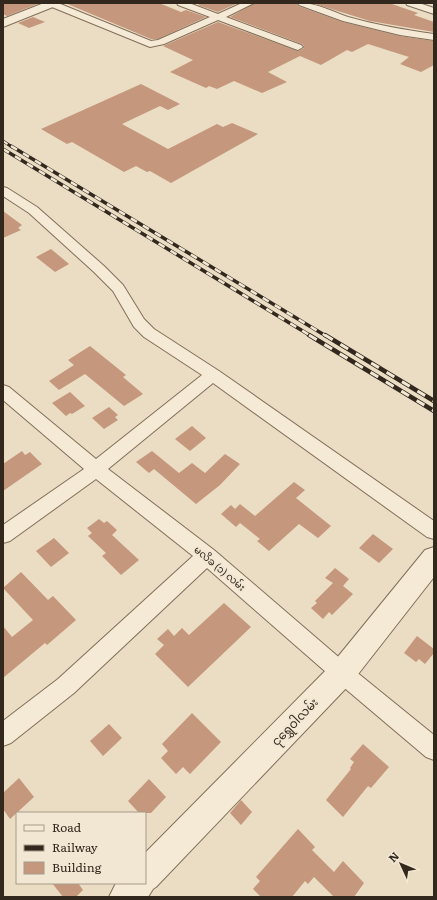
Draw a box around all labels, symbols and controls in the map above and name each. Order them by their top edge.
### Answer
street label: မလိခ (၁) လမ်း [191,542,249,594]
street label: ငုရွှေဝါလမ်း [267,693,323,751]
legend [16,812,146,884]
text: Road [52,818,82,836]
text: Railway [52,838,98,856]
north arrow [381,844,421,884]
text: N [384,847,402,865]
text: Building [52,858,102,876]

